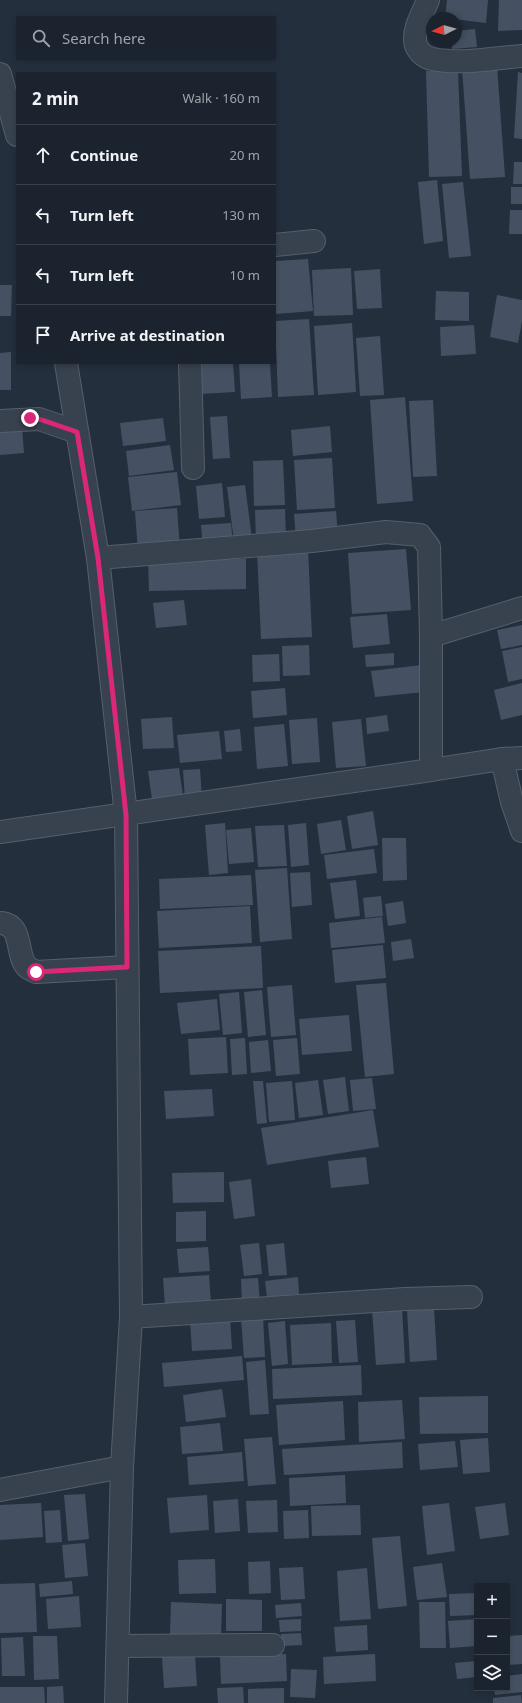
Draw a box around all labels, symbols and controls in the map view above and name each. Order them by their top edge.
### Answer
north arrow [426,12,462,48]
search box [16,16,276,60]
icon: search [30,27,52,49]
text: Search here [62,28,145,48]
text: 2 min [32,87,79,110]
text: Walk · 160 m [182,89,260,107]
icon: ahead [32,144,54,166]
text: Continue [70,145,138,165]
text: 20 m [230,146,260,164]
icon: left [32,204,54,226]
text: Turn left [70,205,134,225]
text: 130 m [222,206,260,224]
icon: left [32,264,54,286]
text: Turn left [70,265,134,285]
text: 10 m [230,266,260,284]
icon: arrive [32,324,54,346]
text: Arrive at destination [70,325,225,345]
route end [21,409,39,427]
route start [27,963,45,981]
map controls [474,1583,510,1691]
button: + [474,1583,510,1619]
button: − [474,1619,510,1655]
button: layers [474,1655,510,1691]

